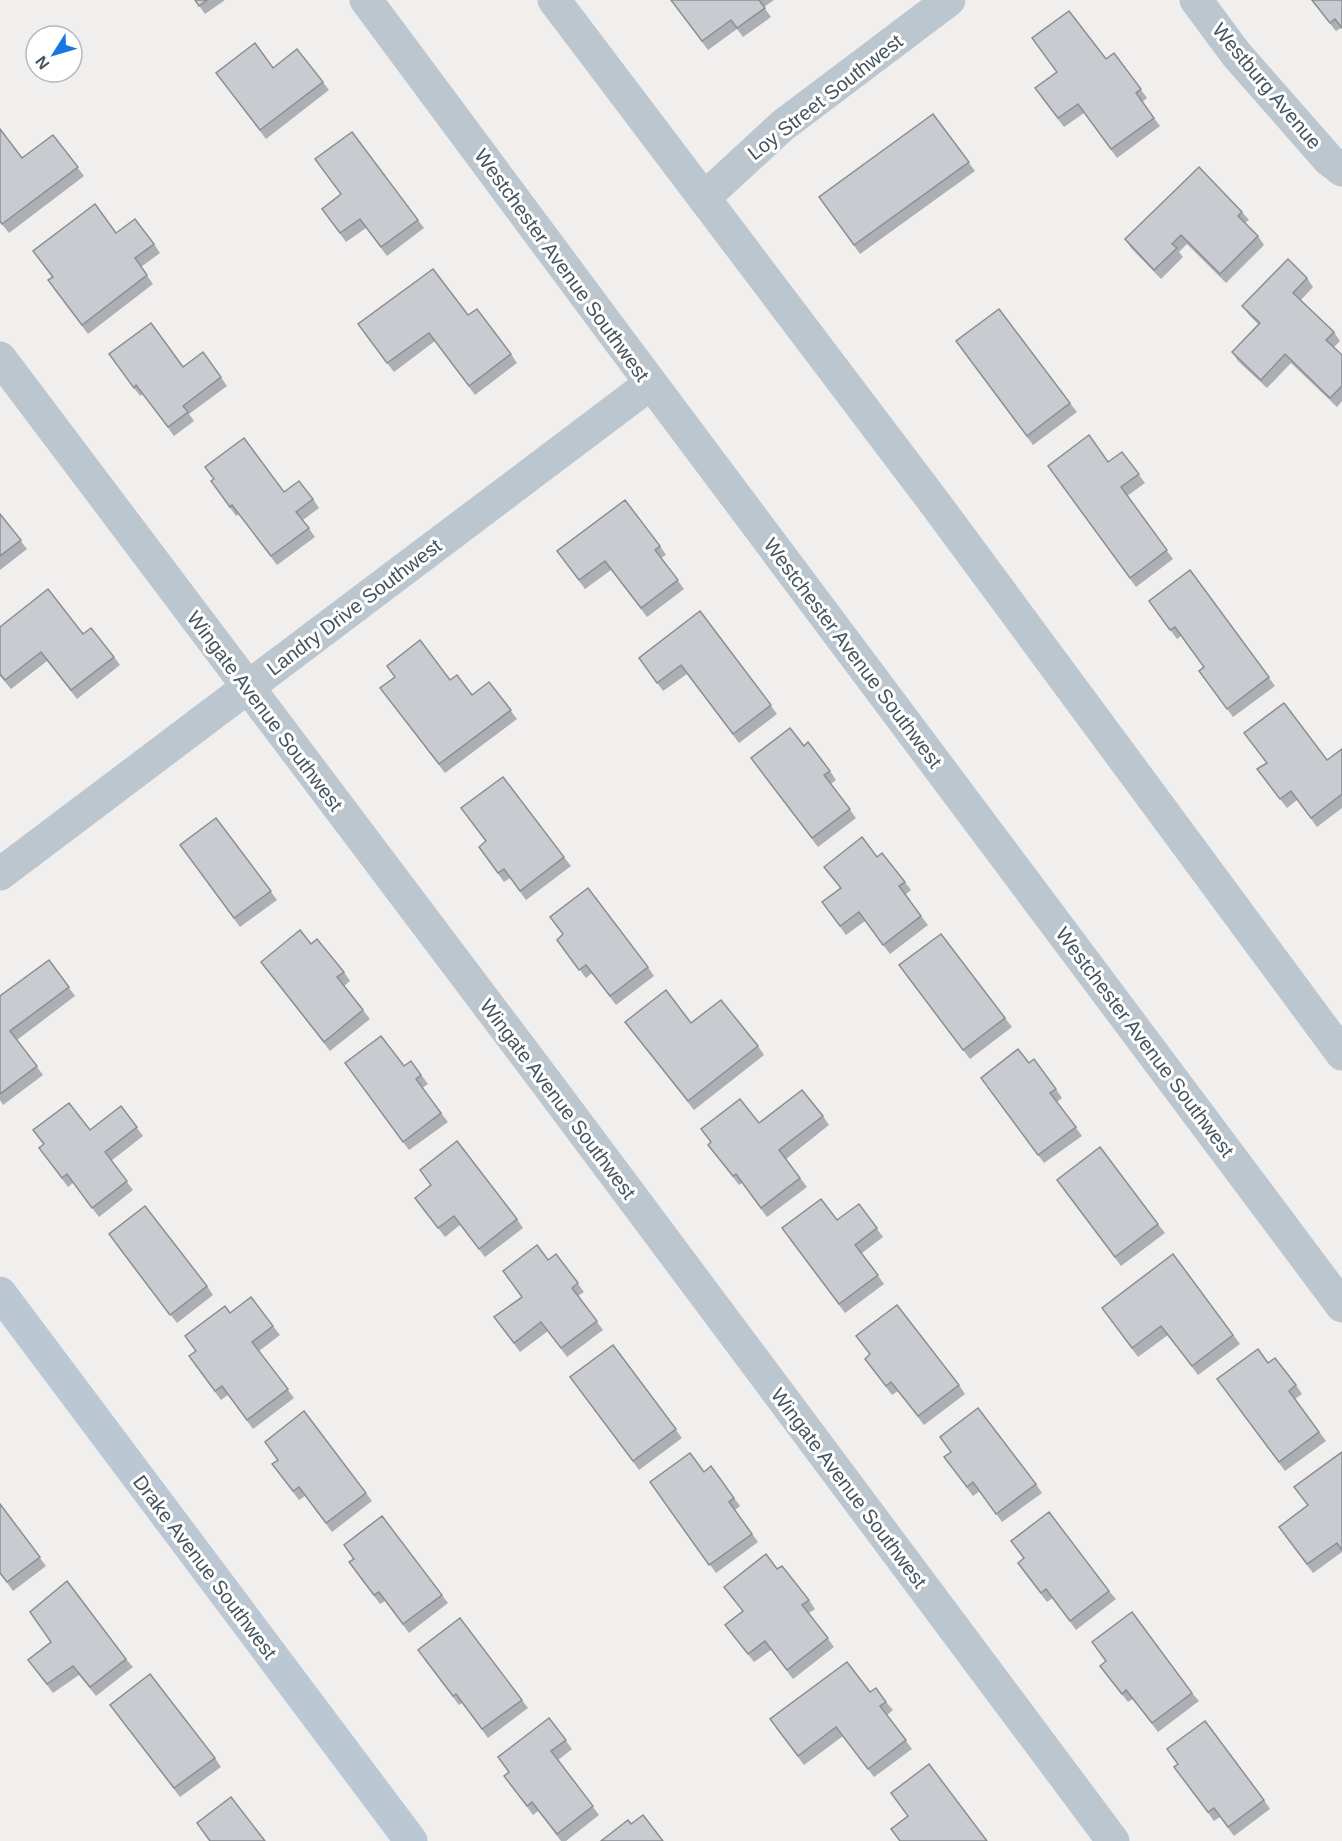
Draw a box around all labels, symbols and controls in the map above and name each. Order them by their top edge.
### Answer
street label: Westburg Avenue [1208,19,1326,153]
north arrow [24,24,84,84]
street label: Loy Street Southwest [743,30,907,164]
text: N [32,53,53,72]
street label: Westchester Avenue Southwest [470,145,654,386]
street label: Landry Drive Southwest [263,534,446,680]
street label: Westchester Avenue Southwest [759,534,947,772]
street label: Wingate Avenue Southwest [183,607,348,815]
street label: Westchester Avenue Southwest [1051,923,1239,1161]
street label: Wingate Avenue Southwest [476,995,641,1203]
street label: Wingate Avenue Southwest [767,1384,932,1592]
street label: Drake Avenue Southwest [129,1471,282,1664]

